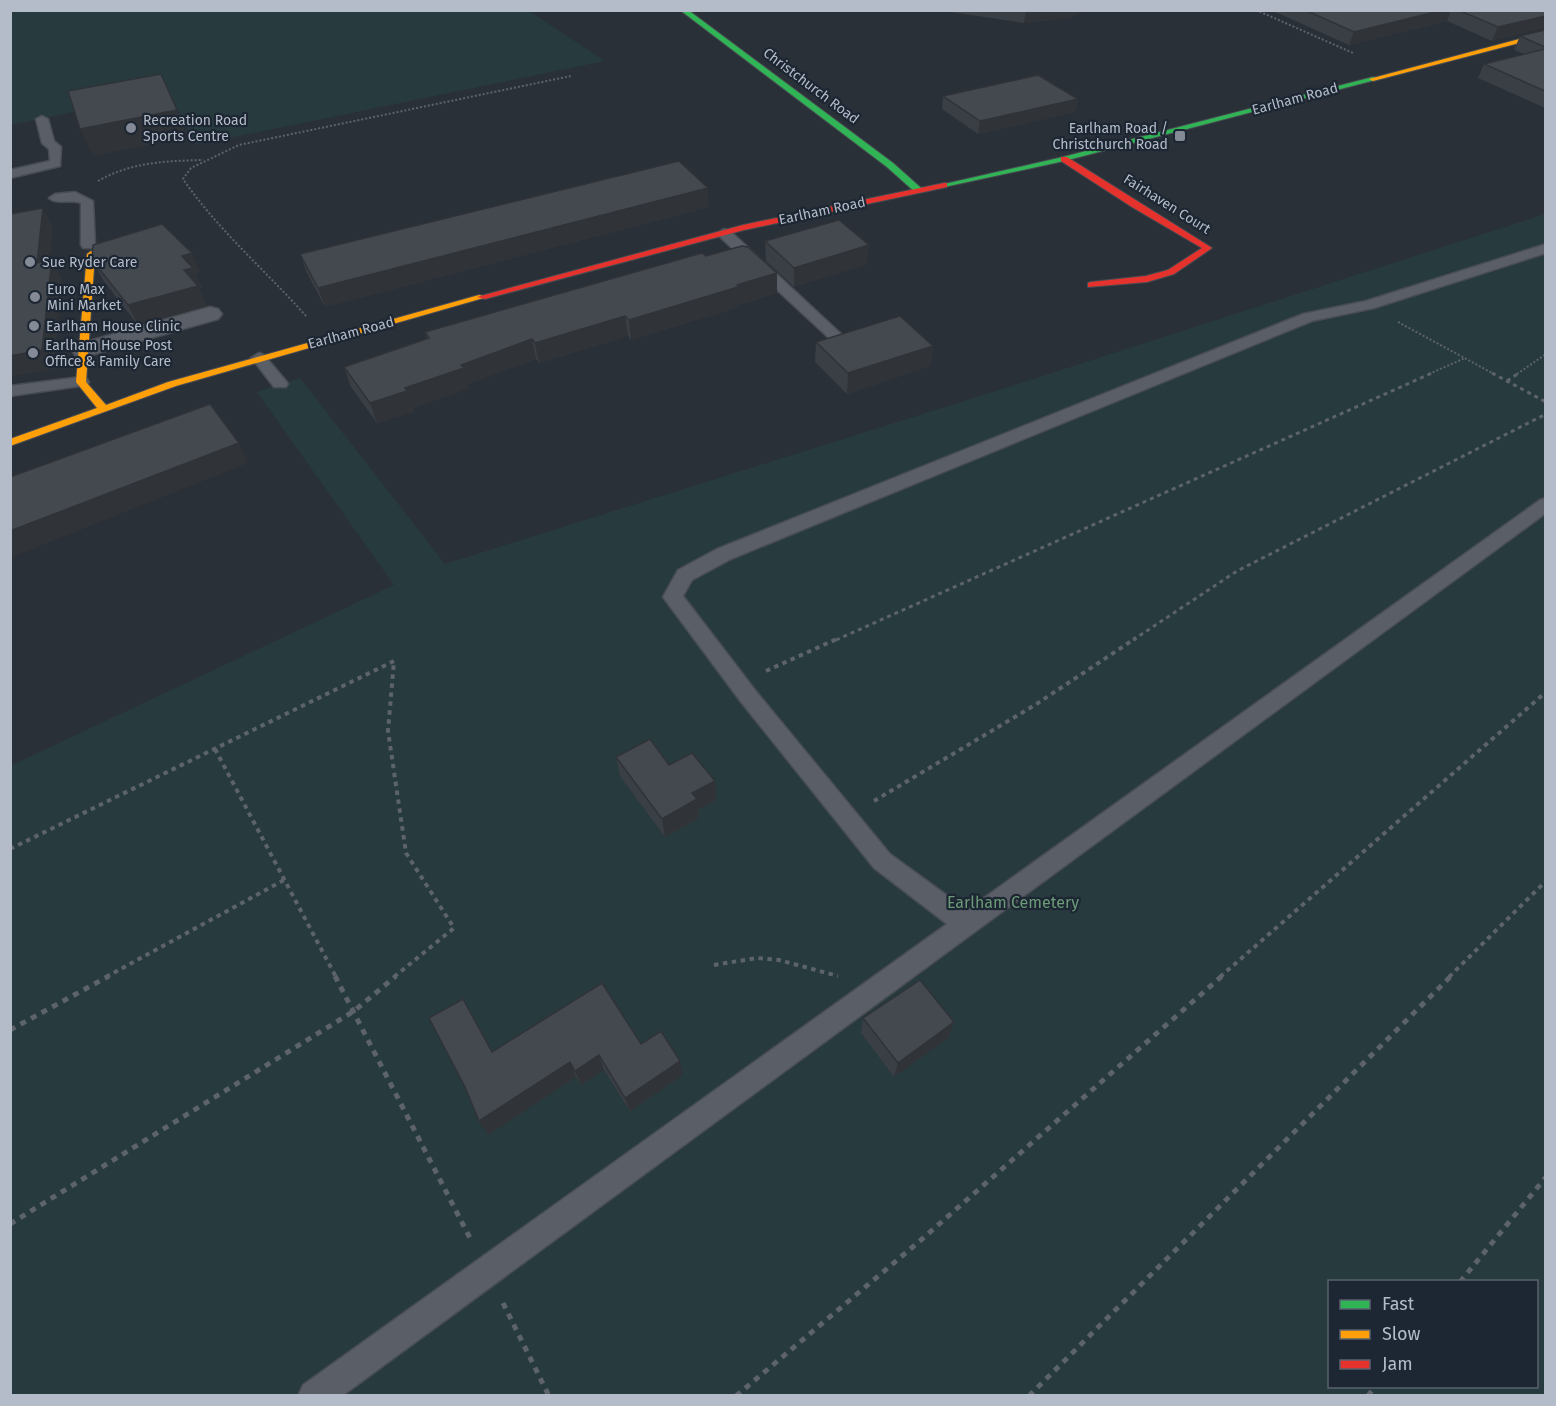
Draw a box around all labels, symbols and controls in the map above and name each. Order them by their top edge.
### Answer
street label: Christchurch Road [760,44,862,128]
street label: Earlham Road [1250,79,1340,119]
place label: Recreation Road Sports Centre [143,112,247,145]
place label: Earlham Road / Christchurch Road [1052,120,1168,153]
marker: Recreation Road Sports Centre [124,121,138,135]
marker: Earlham Road / Christchurch Road [1173,129,1187,143]
street label: Fairhaven Court [1120,170,1214,238]
street label: Earlham Road [777,194,867,228]
place label: Sue Ryder Care [42,254,137,271]
marker: Sue Ryder Care [23,255,37,269]
place label: Euro Max Mini Market [47,281,122,314]
marker: Euro Max Mini Market [28,290,42,304]
street label: Earlham Road [306,313,396,353]
place label: Earlham House Clinic [46,318,181,335]
marker: Earlham House Clinic [27,319,41,333]
place label: Earlham House Post Office & Family Care [45,337,173,370]
marker: Earlham House Post Office & Family Care [26,346,40,360]
park label: Earlham Cemetery [947,893,1079,912]
legend [1328,1280,1538,1388]
text: Fast [1382,1293,1415,1315]
text: Slow [1382,1323,1421,1345]
text: Jam [1382,1353,1413,1375]

